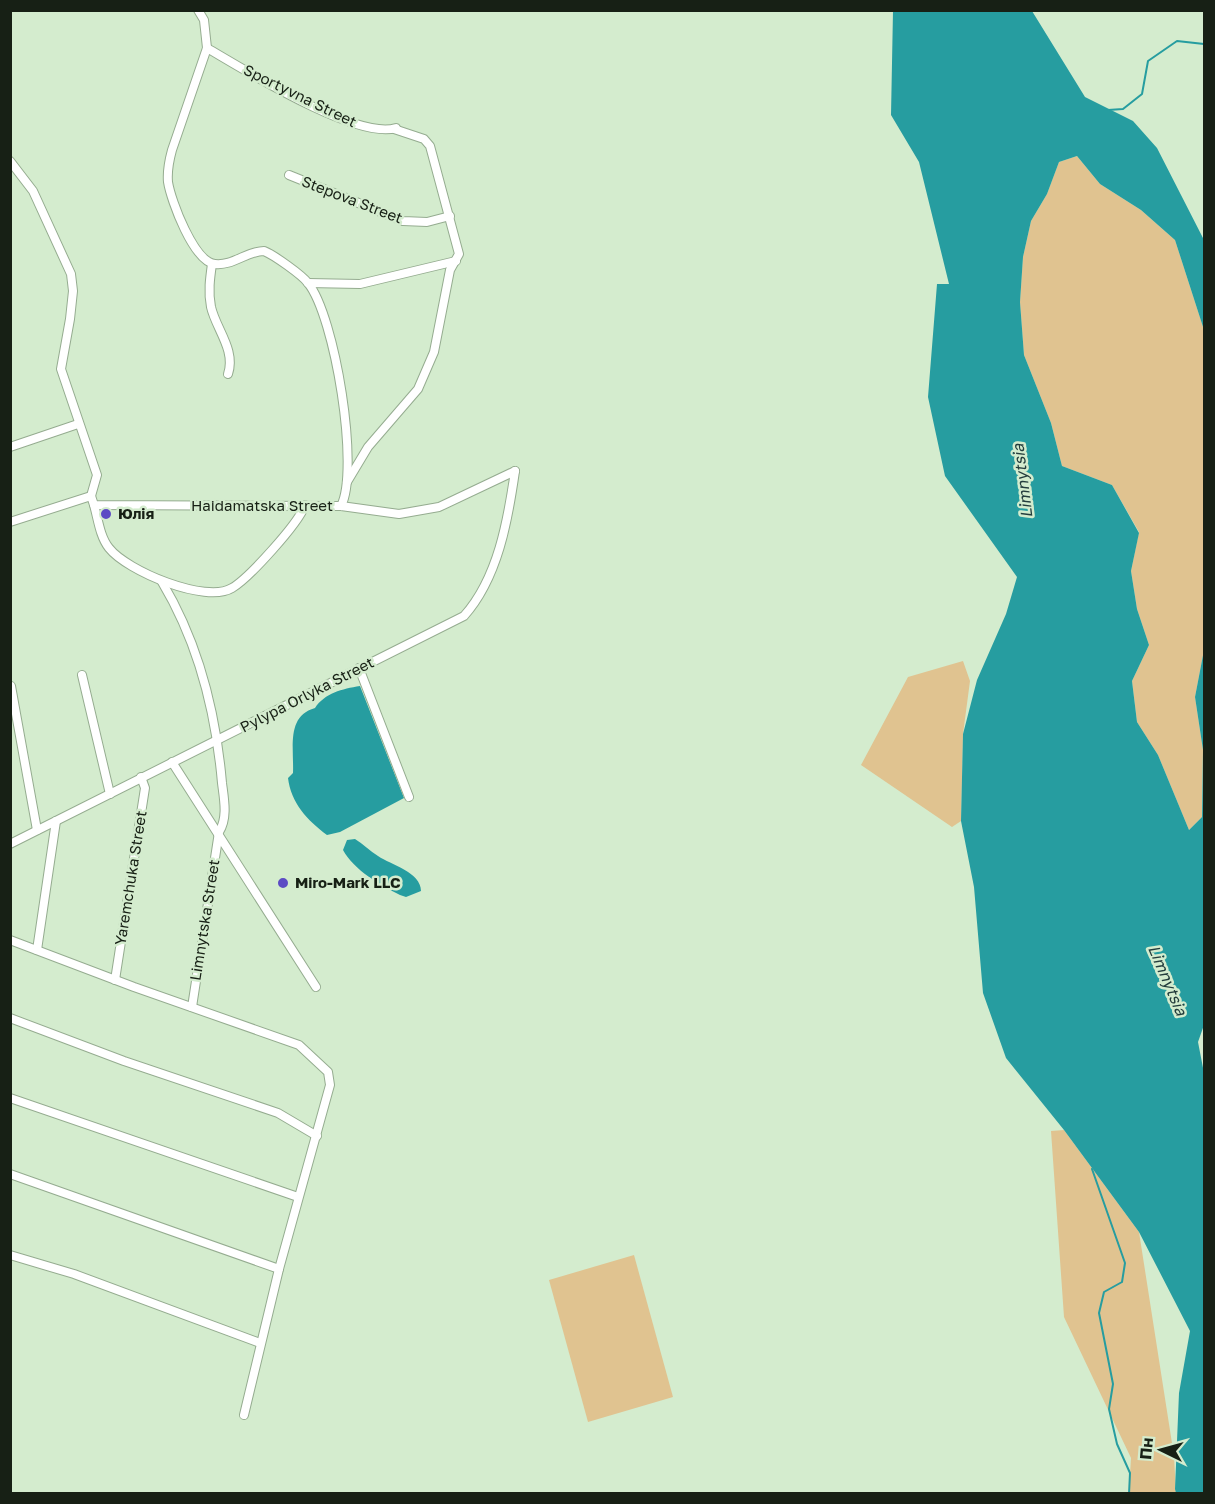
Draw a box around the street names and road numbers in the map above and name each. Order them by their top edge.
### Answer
street label: Sportyvna Street [241,60,360,130]
street label: Stepova Street [299,172,405,227]
street label: Haidamatska Street [191,496,333,514]
street label: Pylypa Orlyka Street [237,653,376,736]
street label: Yaremchuka Street [110,809,150,946]
street label: Limnytska Street [186,858,222,982]

